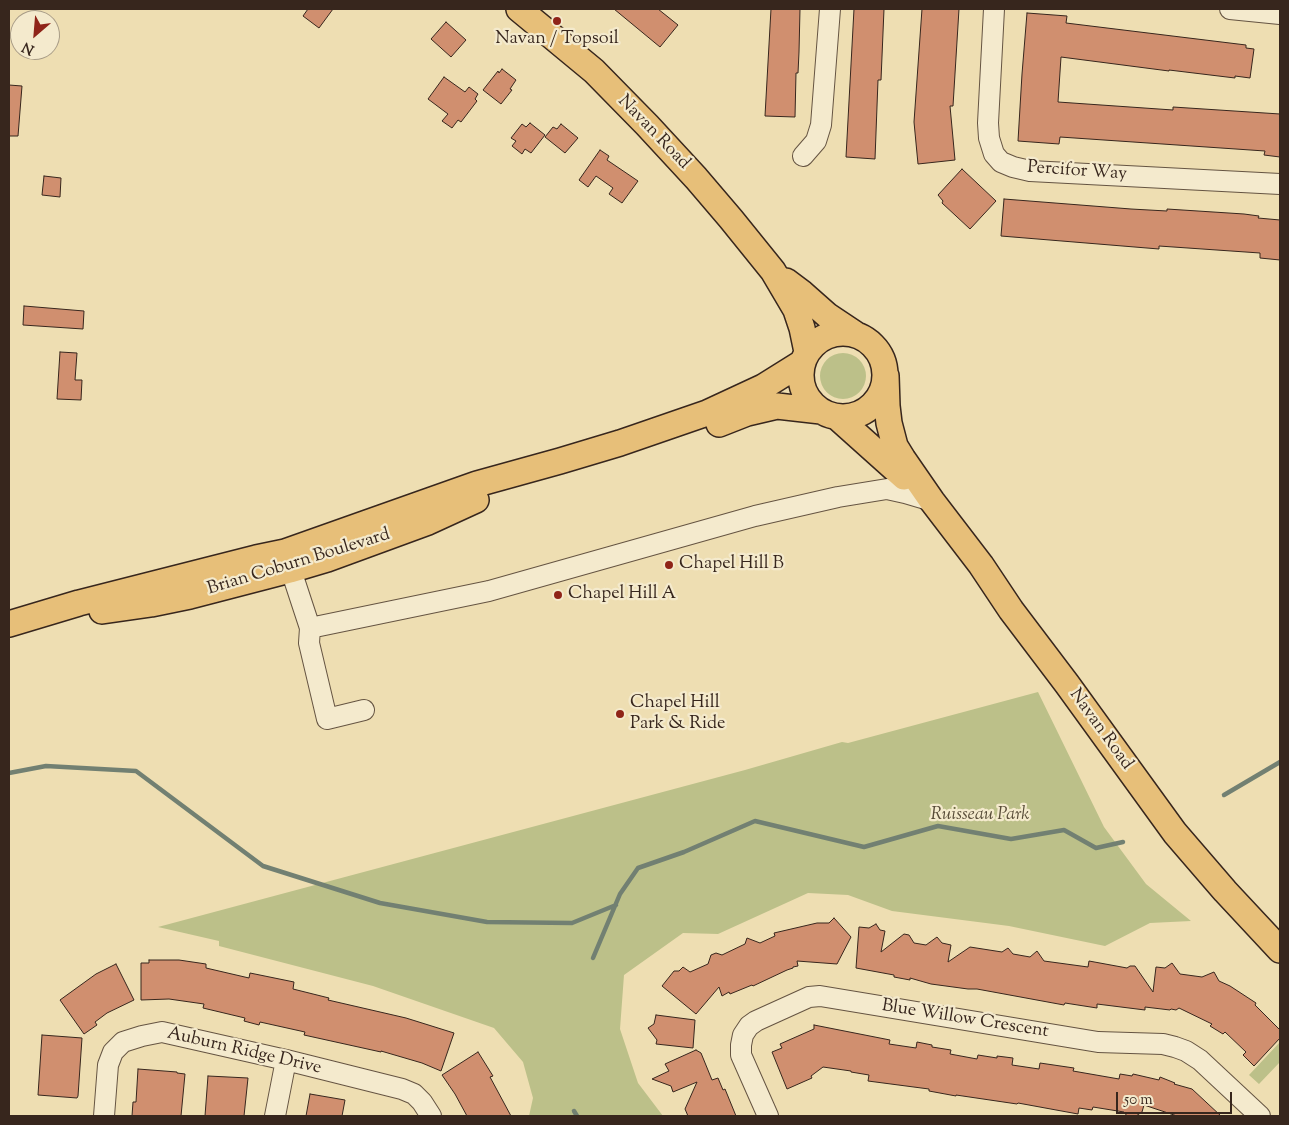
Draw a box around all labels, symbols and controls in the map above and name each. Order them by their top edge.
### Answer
north arrow [10,10,60,60]
marker: Navan / Topsoil [551,15,563,27]
place label: Navan / Topsoil [495,29,619,51]
text: N [19,36,38,59]
street label: Navan Road [612,91,694,175]
street label: Percifor Way [1026,158,1128,186]
street label: Brian Coburn Boulevard [205,525,393,601]
place label: Chapel Hill B [679,554,784,576]
marker: Chapel Hill B [663,559,675,571]
place label: Chapel Hill A [568,584,676,606]
marker: Chapel Hill A [552,589,564,601]
street label: Navan Road [1063,685,1137,775]
place label: Chapel Hill Park & Ride [630,693,725,736]
marker: Chapel Hill Park & Ride [614,708,626,720]
park label: Ruisseau Park [931,805,1029,827]
street label: Blue Willow Crescent [880,996,1050,1044]
street label: Auburn Ridge Drive [165,1024,323,1080]
scale bar [1119,1082,1235,1114]
text: 50 m [1124,1090,1153,1111]

